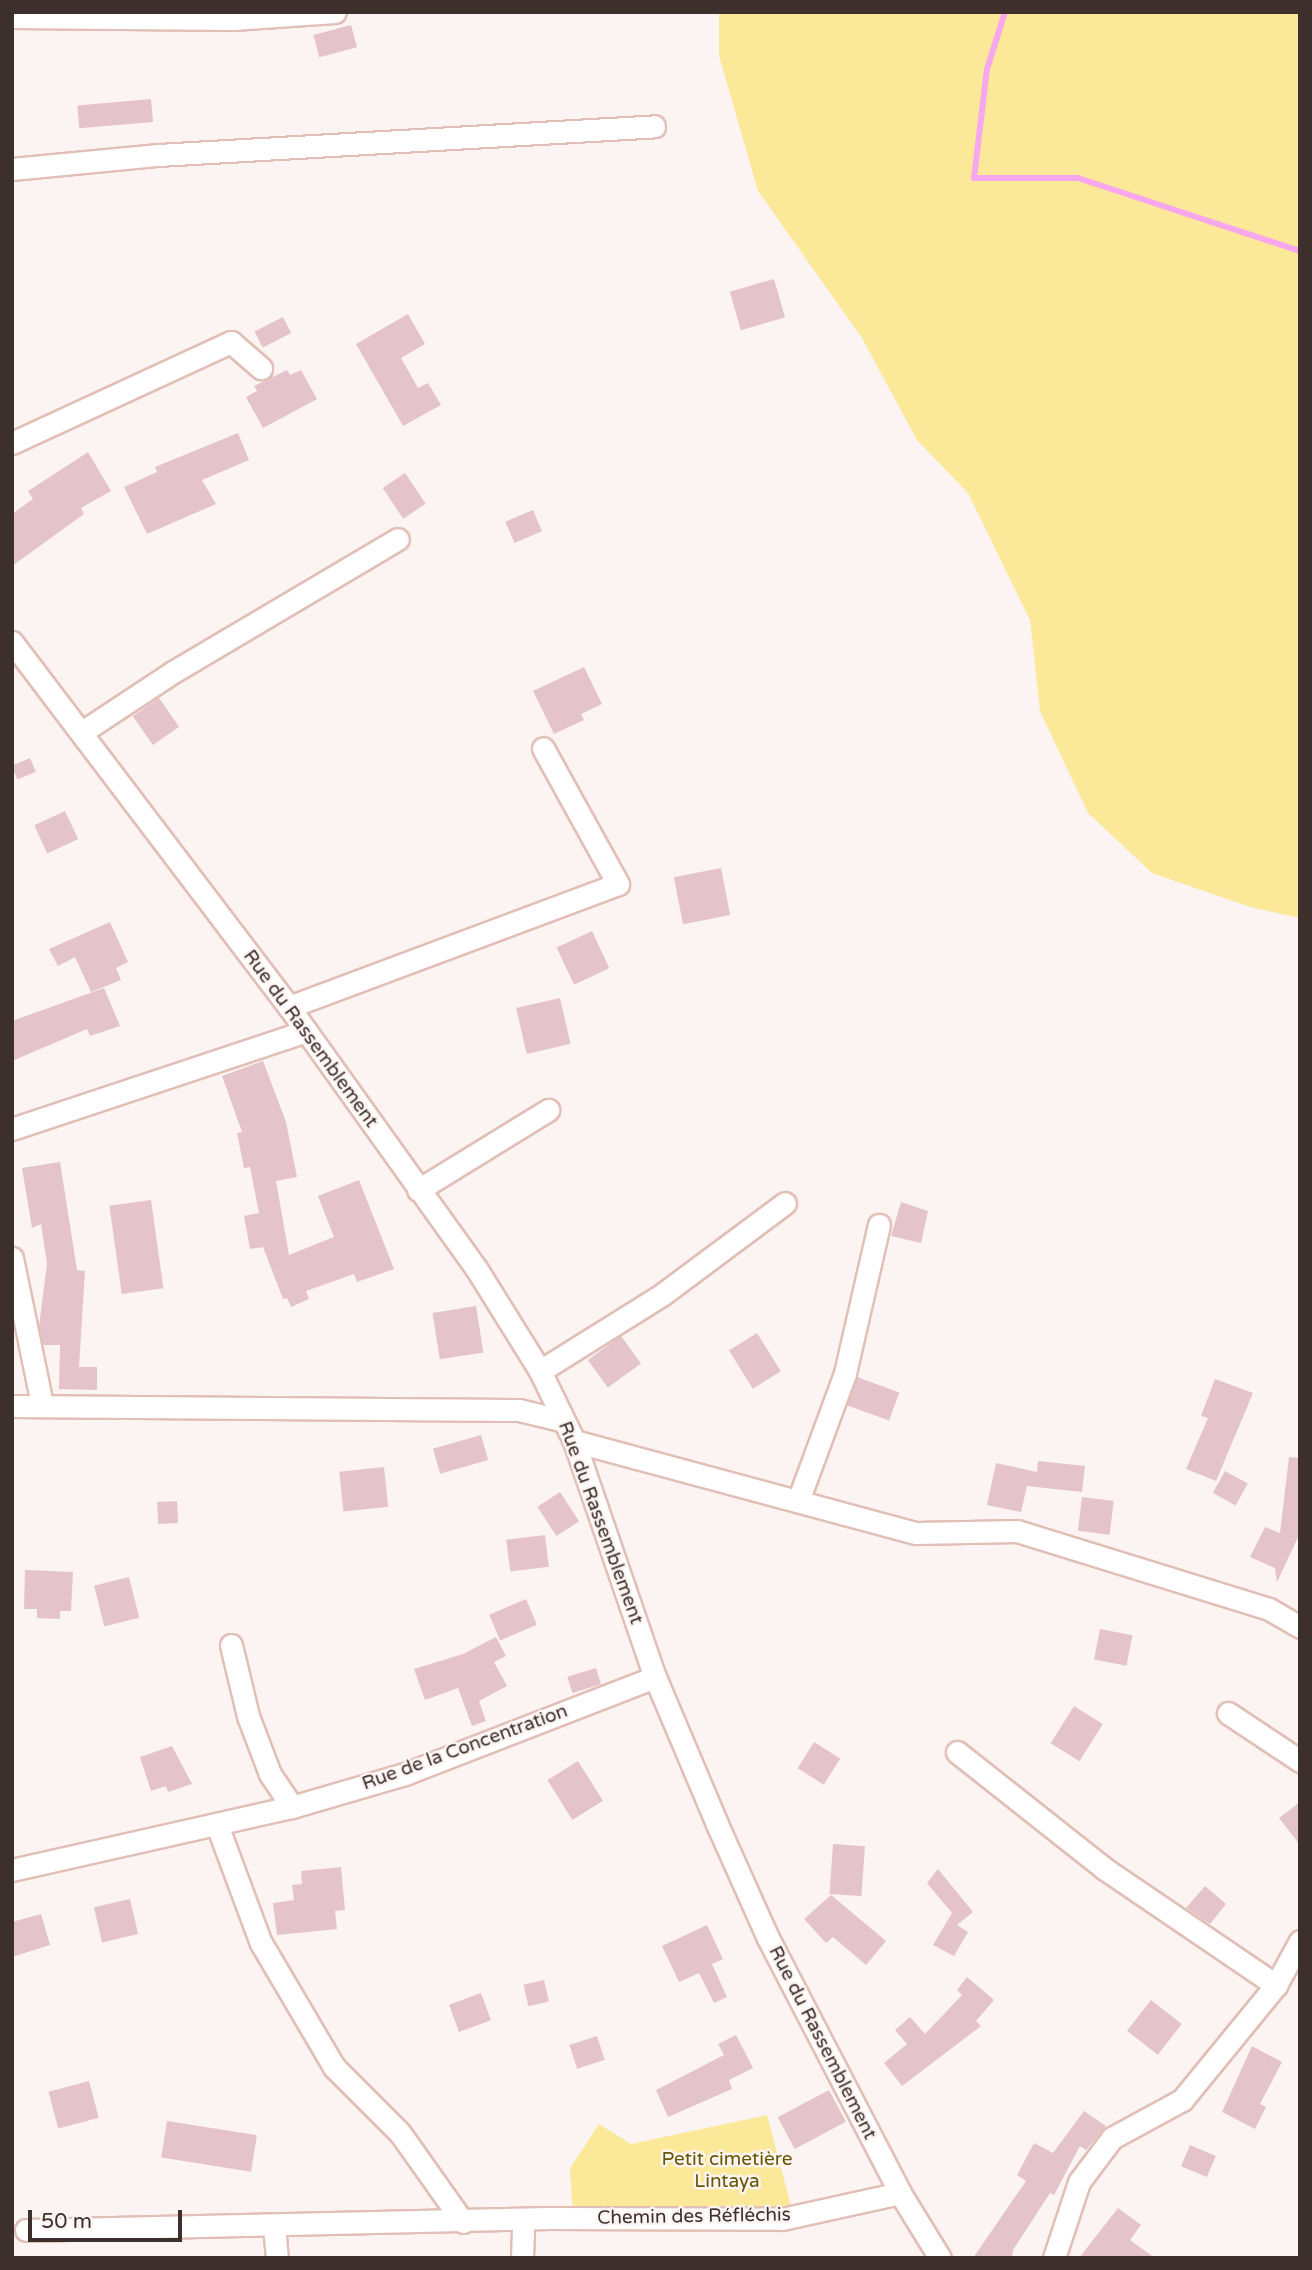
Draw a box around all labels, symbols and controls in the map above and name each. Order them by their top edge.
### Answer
street label: Rue du Rassemblement [238,946,382,1132]
street label: Rue du Rassemblement [553,1418,647,1628]
street label: Rue de la Concentration [359,1700,571,1796]
street label: Rue du Rassemblement [763,1942,881,2144]
park label: Petit cimetière Lintaya [662,2149,792,2193]
scale bar [32,2196,186,2240]
street label: Chemin des Réfléchis [597,2204,791,2230]
text: 50 m [41,2209,92,2234]

